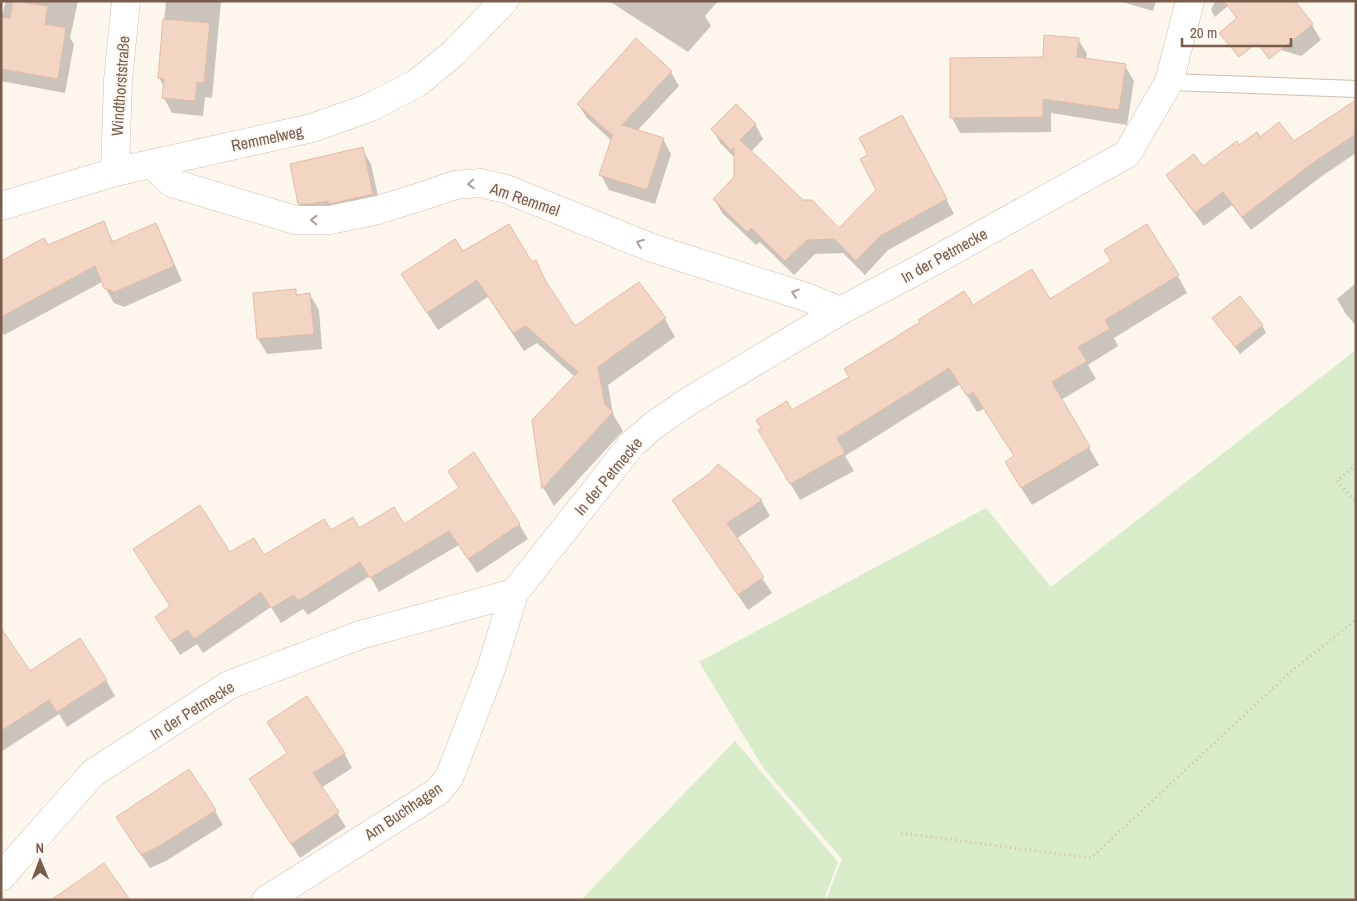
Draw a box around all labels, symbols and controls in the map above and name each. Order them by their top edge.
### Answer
scale bar [1182,15,1291,47]
text: 20 m [1190,22,1217,43]
street label: Windthorststraße [106,35,134,137]
street label: Remmelweg [229,120,306,156]
street label: Am Remmel [486,177,563,221]
one-way arrow [467,178,475,189]
one-way arrow [310,215,318,225]
street label: In der Petmecke [897,222,991,288]
one-way arrow [636,239,645,249]
one-way arrow [791,289,799,299]
street label: In der Petmecke [569,432,647,520]
street label: In der Petmecke [146,675,238,745]
street label: Am Buchhagen [359,777,446,846]
north arrow [15,836,65,886]
text: N [35,839,44,857]

